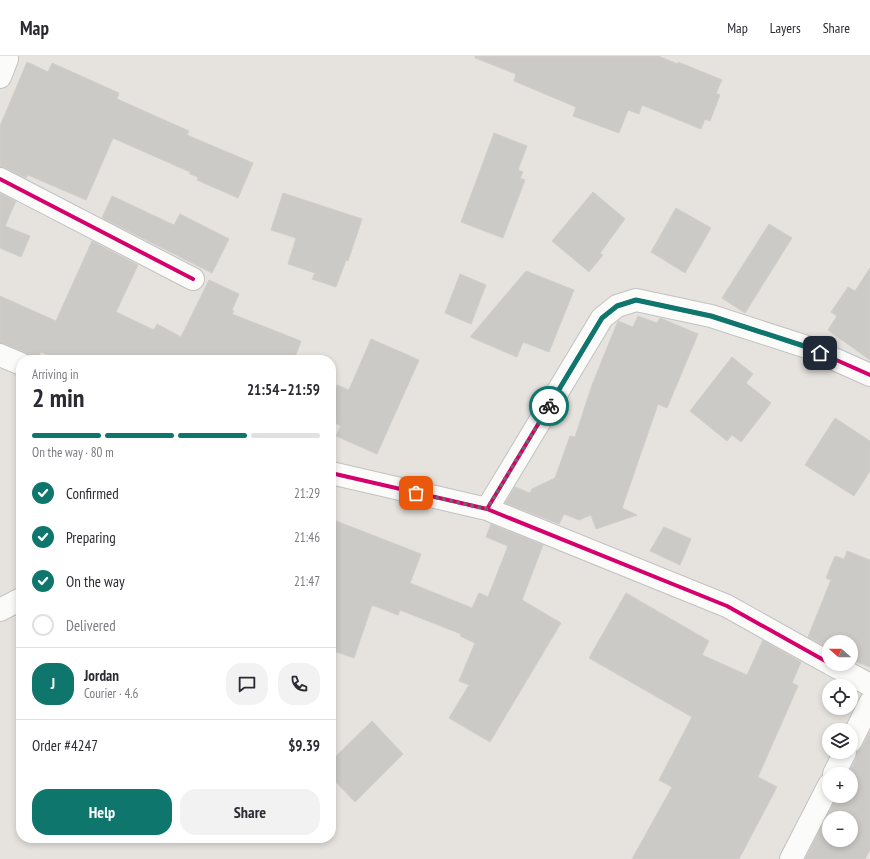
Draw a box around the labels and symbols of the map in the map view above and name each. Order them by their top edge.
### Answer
pin [803,336,837,370]
courier [529,386,569,426]
pin [399,476,433,510]
north arrow [822,635,858,671]

